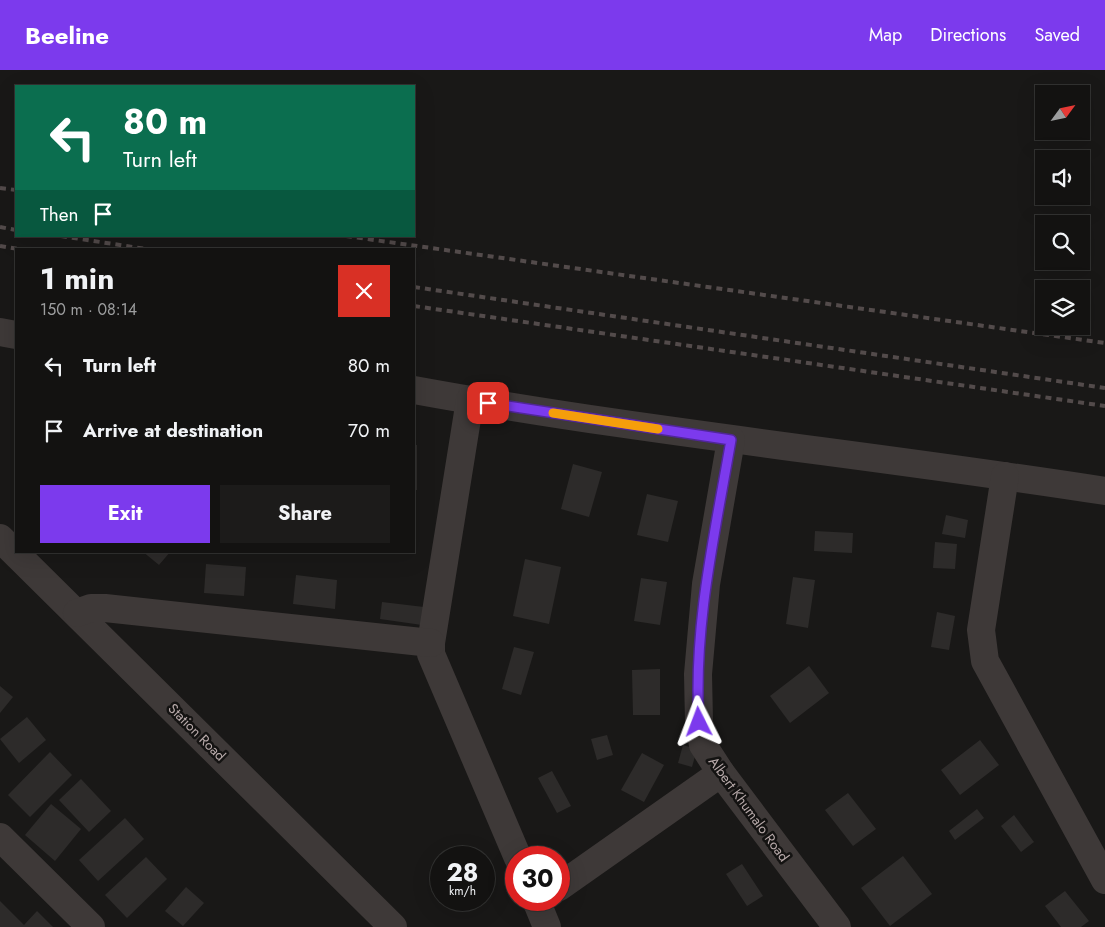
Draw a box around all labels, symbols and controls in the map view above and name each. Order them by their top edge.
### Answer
text: Beeline [25,18,109,53]
text: Map [869,22,902,48]
text: Directions [930,22,1006,48]
text: Saved [1034,22,1080,48]
north arrow [1035,85,1090,140]
map controls [1035,85,1090,335]
text: 80 m [123,97,207,147]
icon: left [40,105,105,170]
text: Turn left [123,143,197,175]
button: sound [1035,150,1090,205]
icon: arrive [89,200,117,228]
text: Then [40,201,79,228]
button: search [1035,215,1090,270]
text: 1 min [40,257,114,300]
button: close [338,265,390,317]
button: layers [1035,280,1090,335]
text: 150 m · 08:14 [40,298,137,321]
icon: left [40,352,68,380]
text: Turn left [83,352,156,379]
text: 80 m [348,352,390,379]
pin [467,382,509,424]
icon: arrive [474,389,502,417]
icon: arrive [40,417,68,445]
text: Arrive at destination [83,417,263,444]
text: 70 m [348,417,390,444]
button: Exit [40,485,210,543]
button: Share [220,485,390,543]
position arrow [672,695,724,747]
street label: Station Road [164,699,230,765]
street label: Albert Khumalo Road [704,752,794,866]
speed limit sign: 30 [505,846,570,911]
text: 28 [446,854,479,890]
text: km/h [449,882,476,900]

